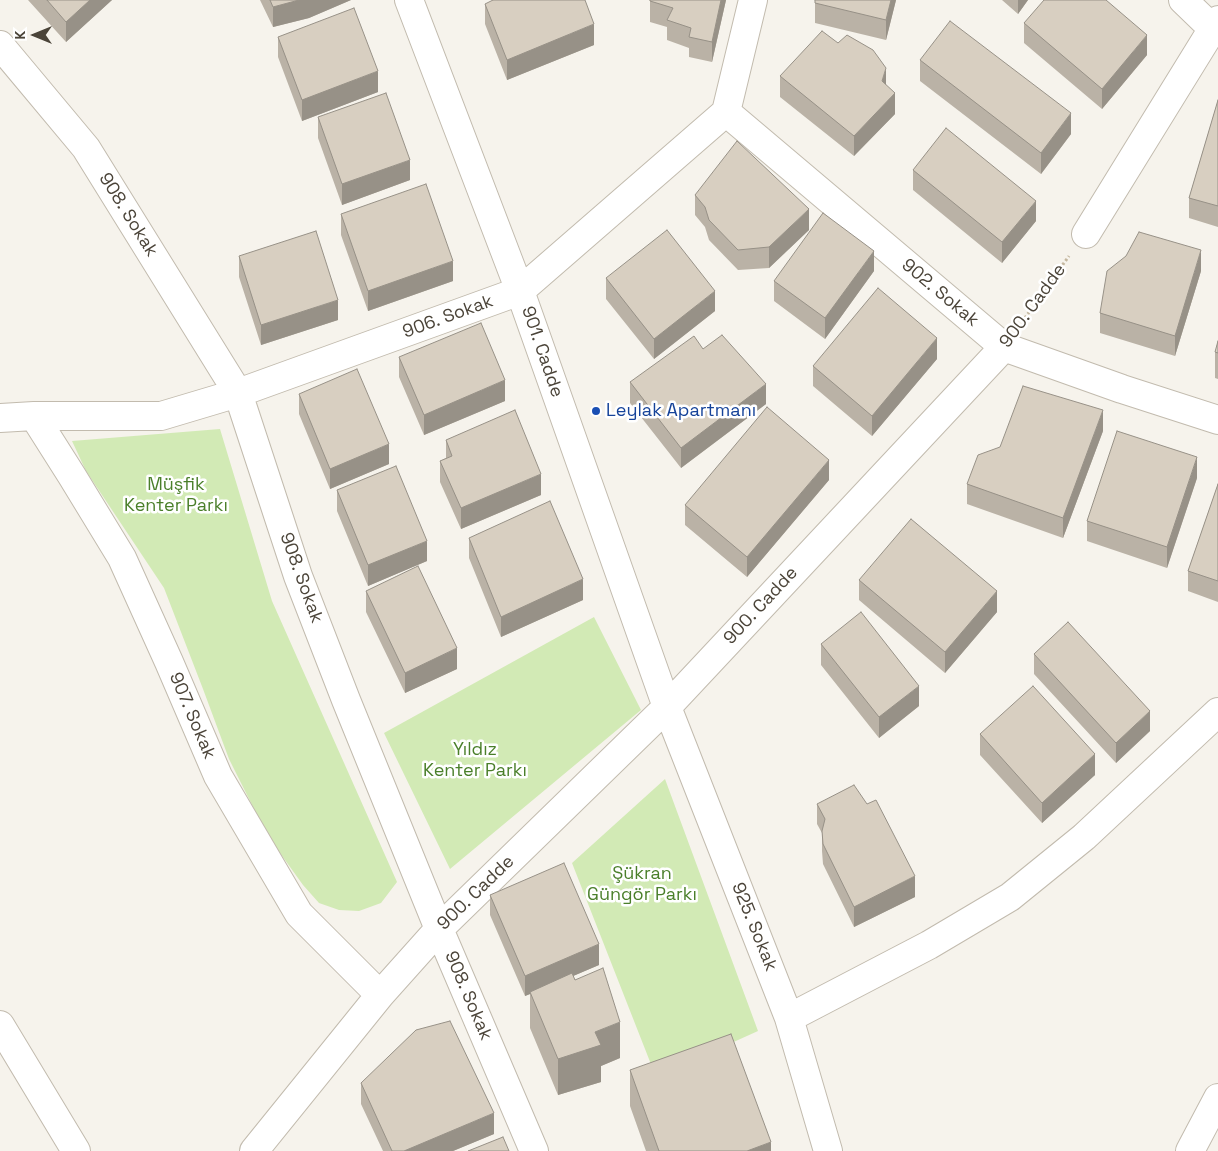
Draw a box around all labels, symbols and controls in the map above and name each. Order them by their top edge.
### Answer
north arrow [10,10,60,60]
text: K [11,31,29,39]
street label: 908. Sokak [94,169,162,261]
street label: 902. Sokak [897,254,983,332]
street label: 900. Cadde [995,260,1071,352]
street label: 906. Sokak [400,291,496,343]
street label: 901. Cadde [516,304,568,400]
place label: Leylak Apartmanı [606,400,756,422]
marker: Leylak Apartmanı [590,405,602,417]
park label: Müşfik Kenter Parkı [124,474,228,516]
street label: 908. Sokak [275,530,327,626]
street label: 900. Cadde [720,563,802,649]
street label: 907. Sokak [164,669,220,763]
park label: Yıldız Kenter Parkı [423,739,527,782]
street label: 900. Cadde [433,851,519,935]
park label: Şükran Güngör Parkı [587,863,697,906]
street label: 925. Sokak [726,880,782,974]
street label: 908. Sokak [440,948,496,1044]

